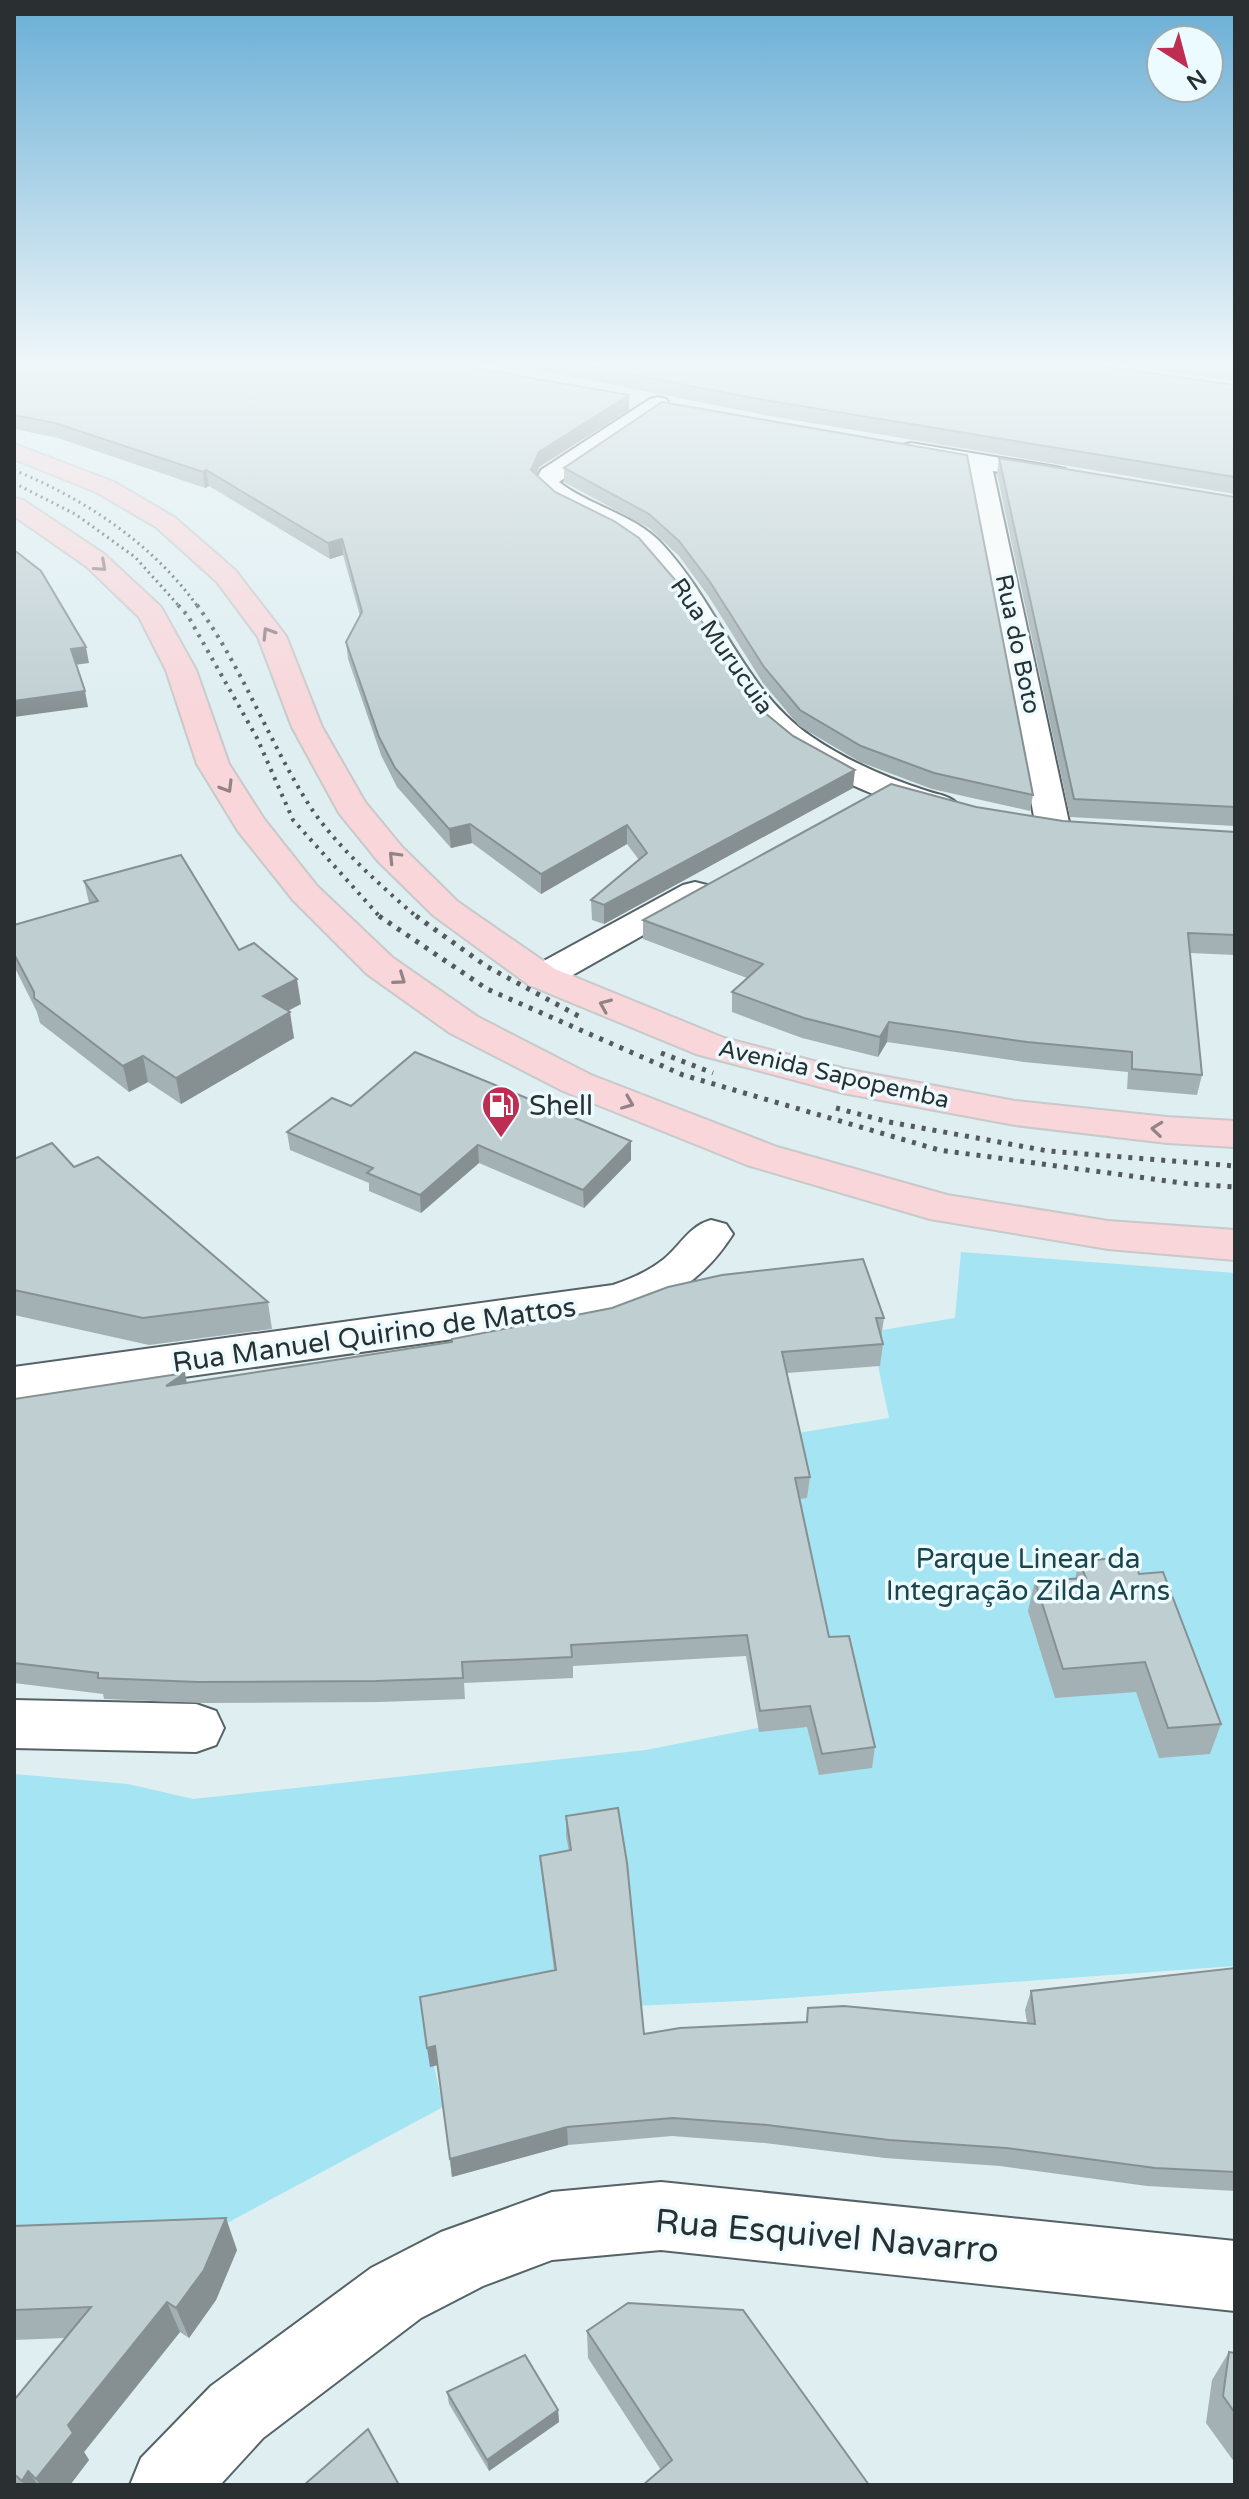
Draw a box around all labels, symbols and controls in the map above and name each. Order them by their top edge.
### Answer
north arrow [1145,24,1225,104]
text: N [1181,64,1211,95]
one-way arrow [91,556,106,570]
street label: Rua do Boto [989,572,1046,717]
street label: Rua Murucuia [664,573,779,720]
one-way arrow [262,627,278,642]
one-way arrow [218,778,233,793]
one-way arrow [389,852,403,867]
one-way arrow [391,970,405,984]
one-way arrow [599,998,613,1014]
street label: Avenida Sapopemba [716,1034,952,1115]
fuel station icon: Shell [480,1084,522,1139]
place label: Shell [529,1089,593,1123]
one-way arrow [620,1093,634,1109]
one-way arrow [1150,1121,1163,1138]
street label: Rua Manuel Quirino de Mattos [170,1290,578,1380]
park label: Parque Linear da Integração Zilda Arns [886,1542,1170,1608]
street label: Rua Esquivel Navarro [653,2201,1000,2272]

